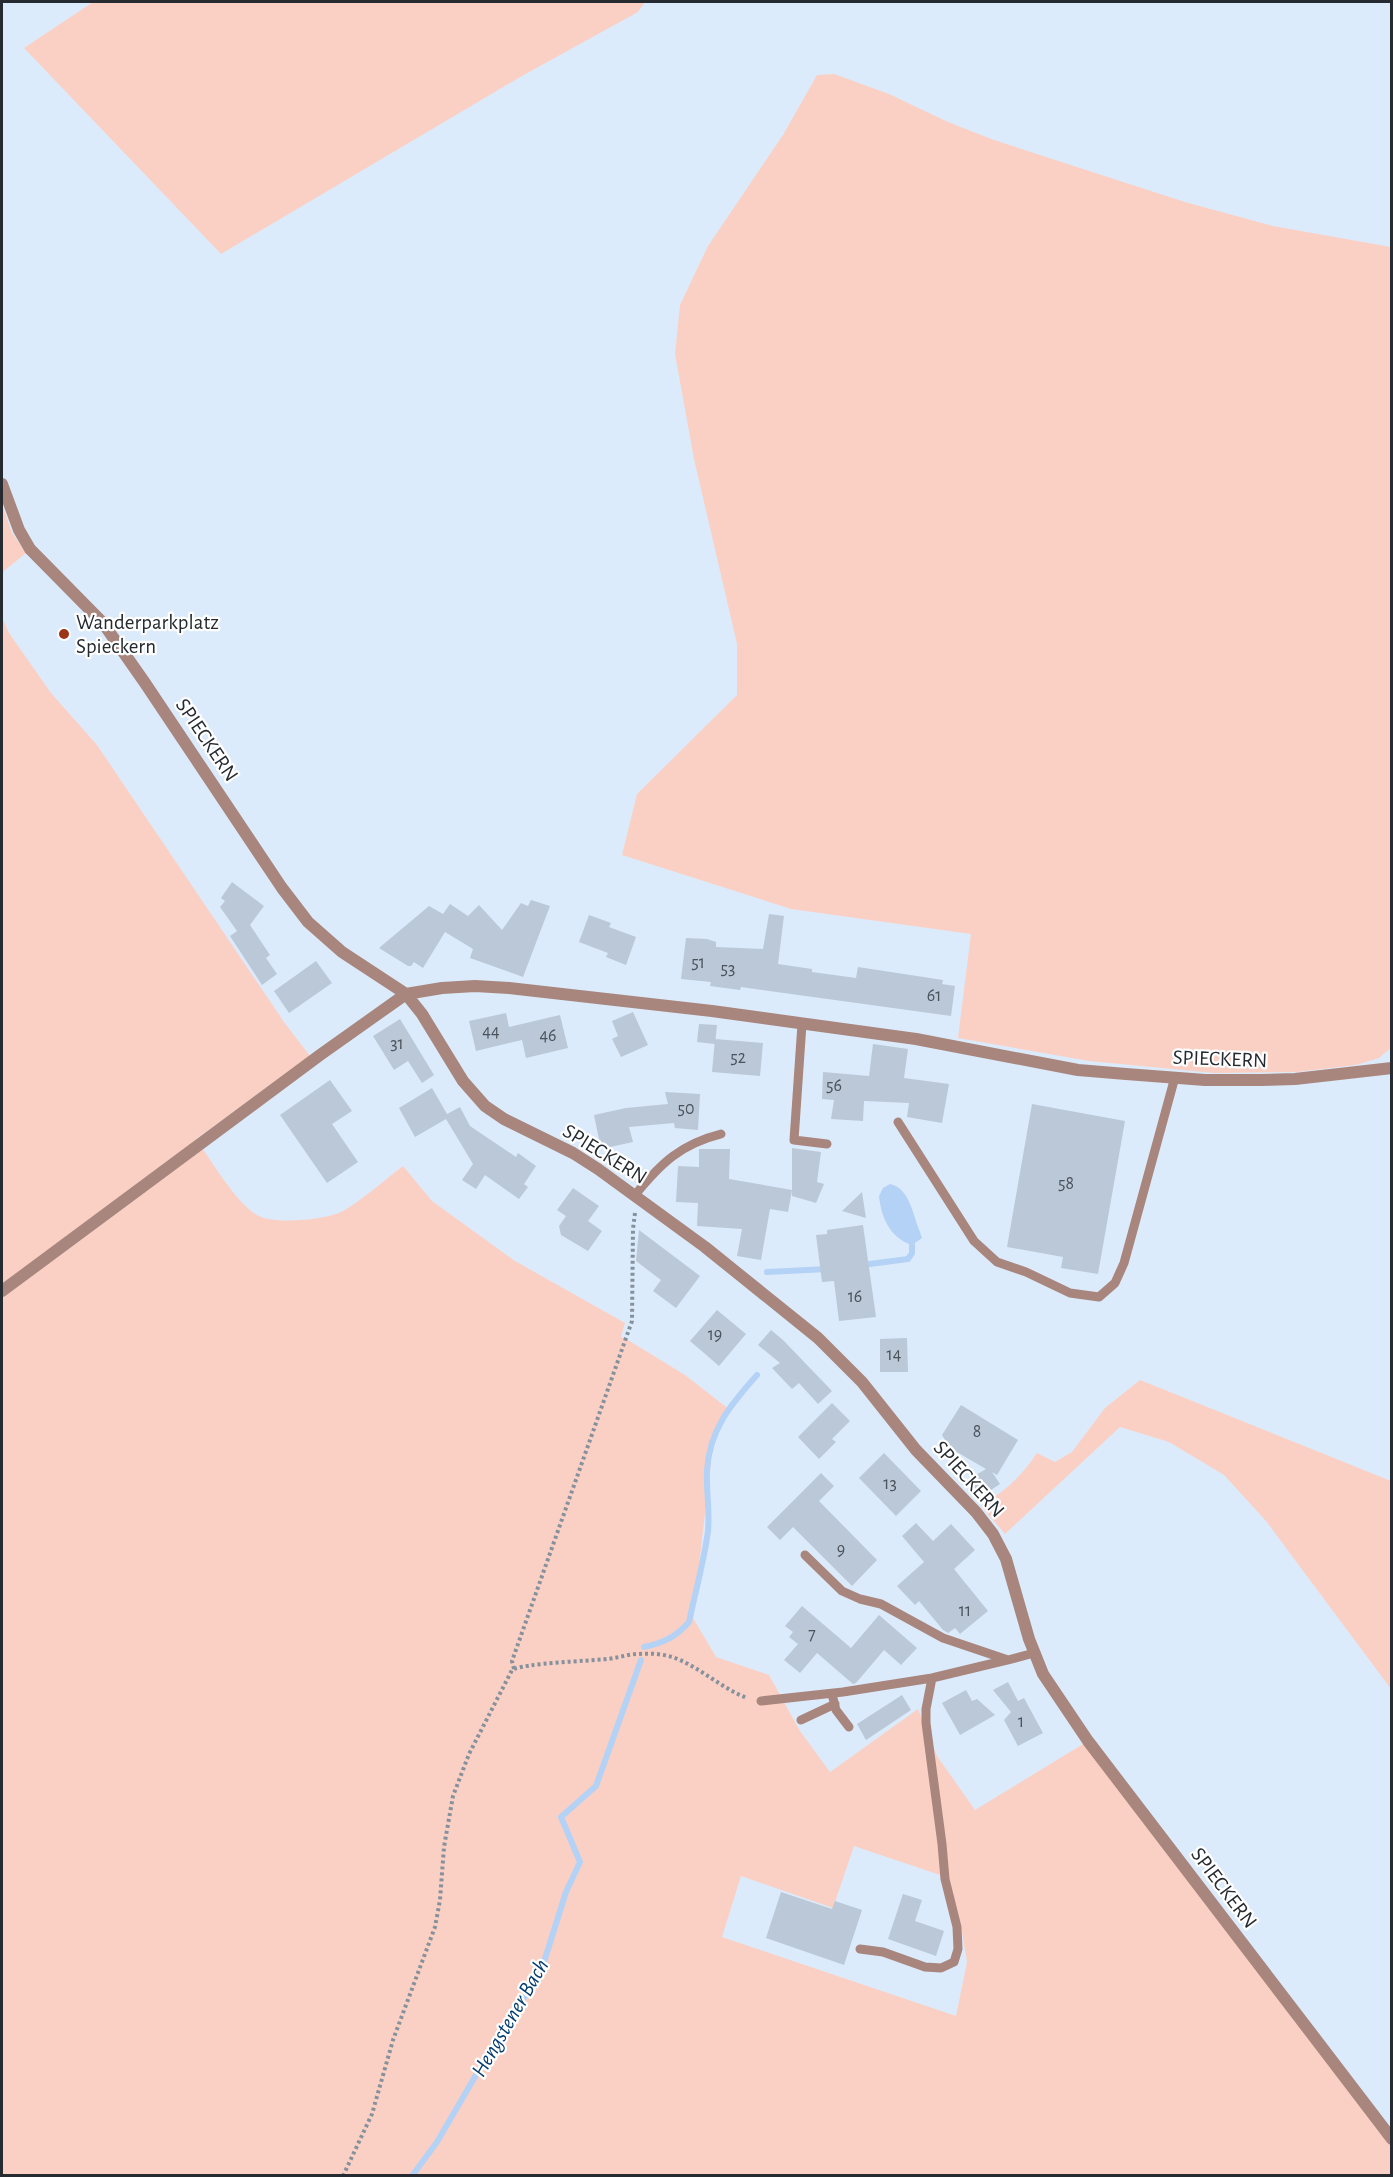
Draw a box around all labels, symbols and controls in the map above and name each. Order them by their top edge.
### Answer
place label: Wanderparkplatz Spieckern [76,612,219,657]
marker: Wanderparkplatz Spieckern [57,627,71,641]
street label: SPIECKERN [172,695,242,785]
house number: 51 [691,954,705,972]
house number: 53 [721,960,735,978]
house number: 61 [927,987,941,1005]
house number: 44 [482,1023,500,1041]
house number: 46 [539,1027,557,1045]
house number: 31 [390,1035,404,1053]
street label: SPIECKERN [1172,1047,1268,1071]
house number: 52 [730,1049,746,1067]
house number: 56 [826,1077,842,1095]
house number: 50 [677,1100,695,1118]
street label: SPIECKERN [559,1120,651,1188]
house number: 58 [1058,1175,1074,1193]
house number: 16 [848,1288,862,1306]
house number: 19 [708,1326,722,1344]
house number: 14 [887,1346,902,1364]
house number: 8 [973,1423,981,1441]
street label: SPIECKERN [929,1437,1009,1521]
house number: 13 [883,1475,897,1493]
house number: 9 [837,1541,845,1559]
house number: 11 [959,1602,971,1620]
house number: 7 [808,1626,816,1644]
house number: 1 [1018,1713,1024,1731]
street label: SPIECKERN [1187,1844,1261,1932]
water label: Hengstener Bach [467,1955,553,2081]

